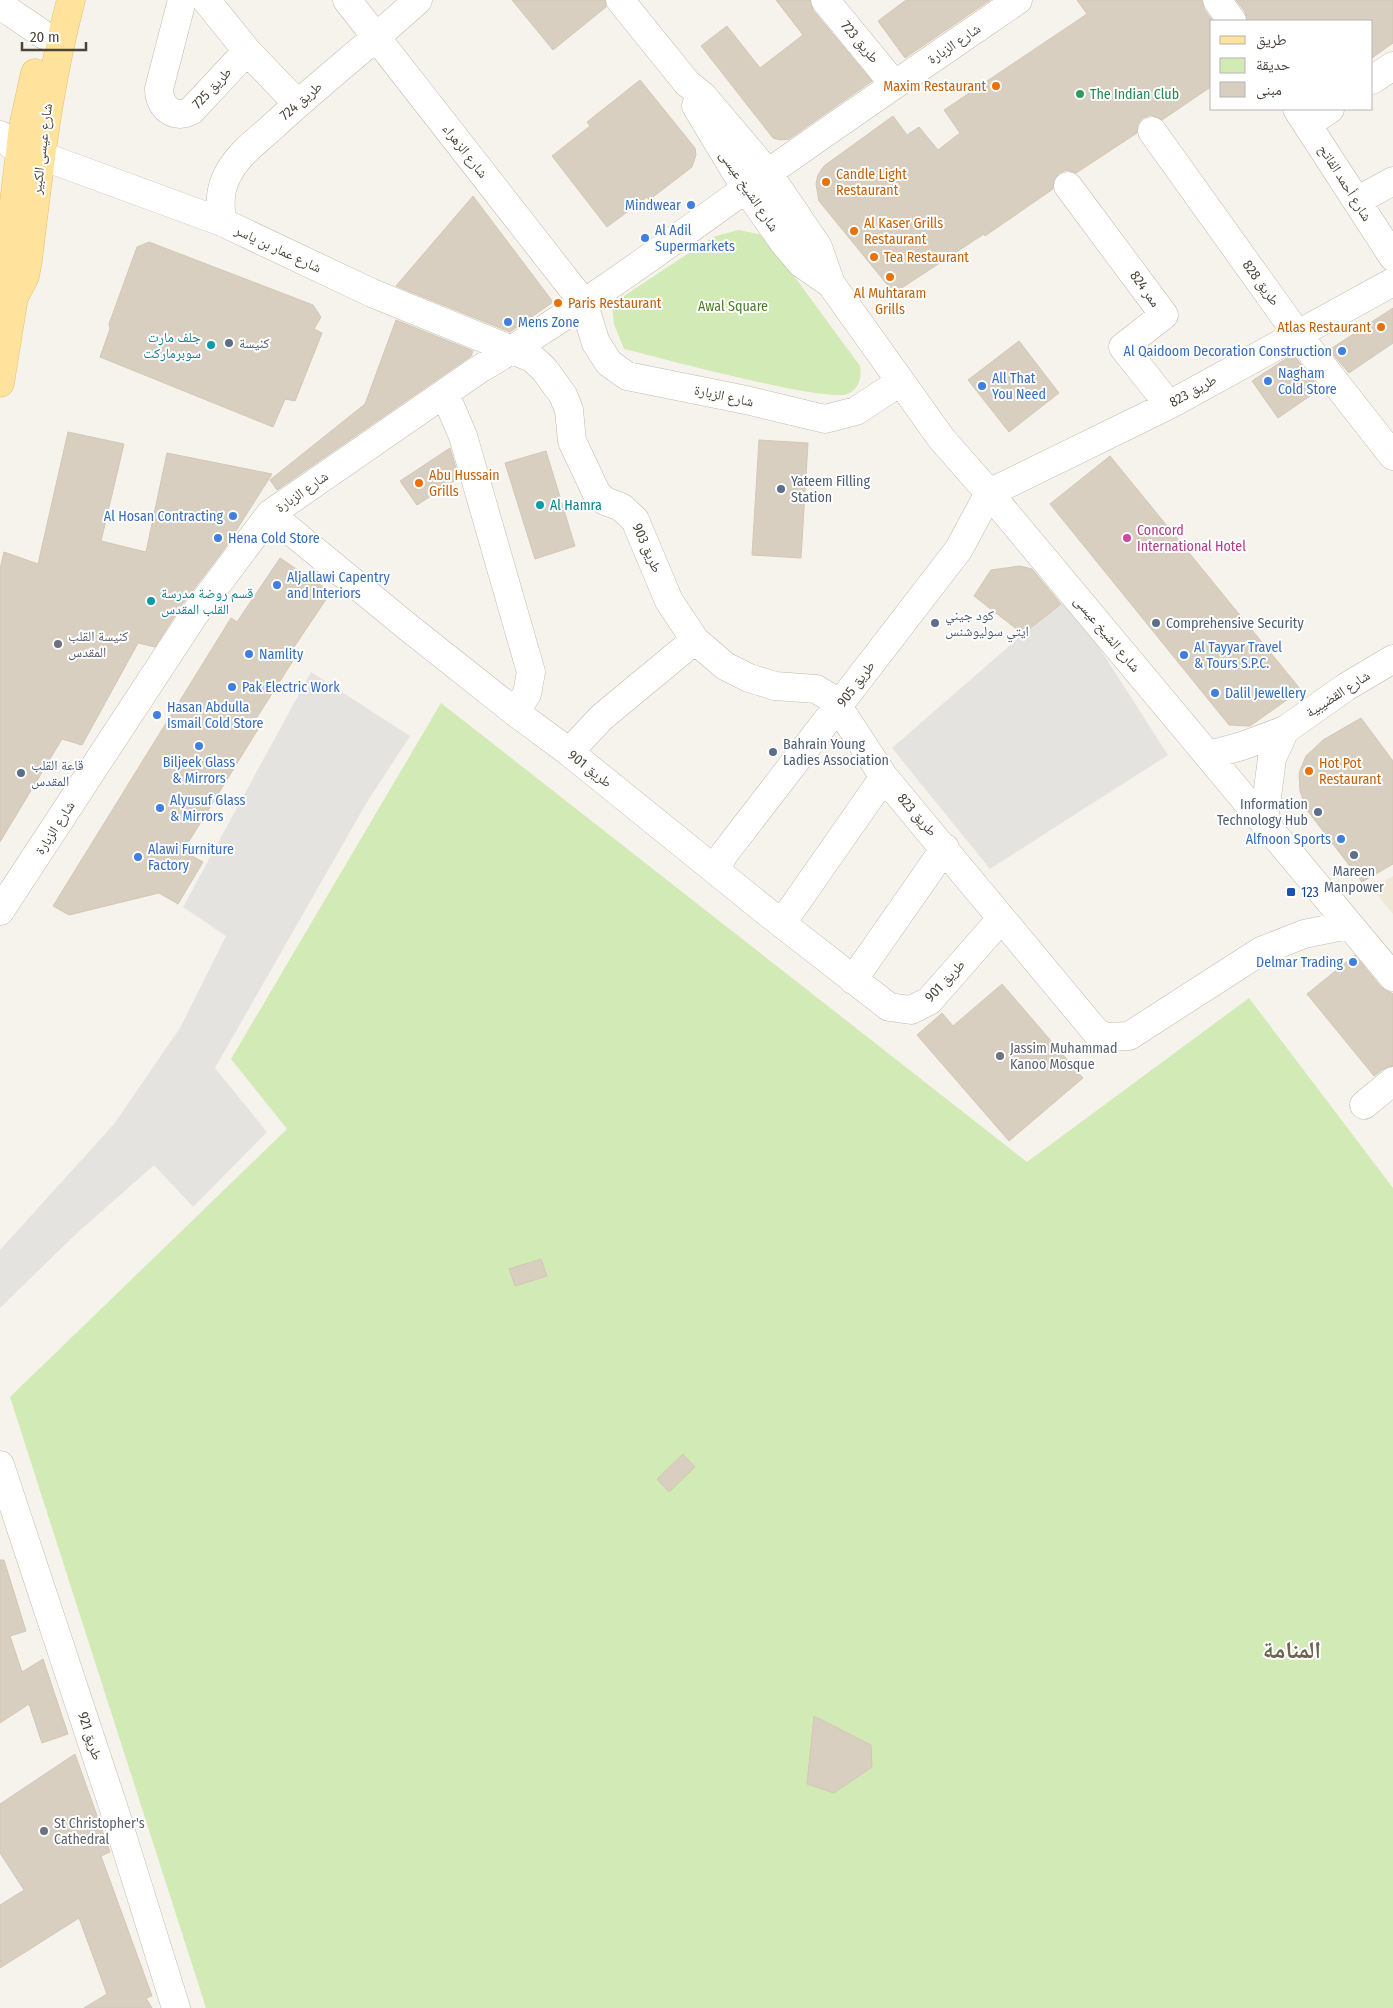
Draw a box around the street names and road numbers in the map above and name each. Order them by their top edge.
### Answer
street label: طريق 723 [837,17,883,67]
street label: شارع الزبارة [924,20,984,69]
street label: طريق 725 [189,64,236,113]
street label: طريق 724 [276,78,326,125]
street label: شارع عيسى الكبير [28,102,57,197]
street label: شارع الزهراء [438,121,491,182]
street label: شارع أحمد الفاتح [1314,142,1375,225]
street label: شارع الشيخ عيسى [715,147,782,235]
street label: شارع عمار بن ياسر [231,221,324,277]
street label: طريق 828 [1238,257,1283,310]
street label: ممر 824 [1126,268,1164,310]
street label: طريق 823 [1166,371,1220,412]
street label: شارع الزبارة [692,381,755,412]
street label: شارع الزبارة [272,468,332,517]
street label: طريق 903 [628,521,665,576]
street label: شارع الشيخ عيسى [1069,592,1144,676]
street label: طريق 905 [833,658,879,711]
street label: شارع القضيبية [1303,667,1374,722]
street label: طريق 901 [564,747,615,792]
street label: طريق 823 [893,790,940,841]
street label: شارع الزبارة [31,798,79,858]
street label: طريق 901 [921,956,969,1006]
street label: طريق 921 [73,1710,106,1763]

